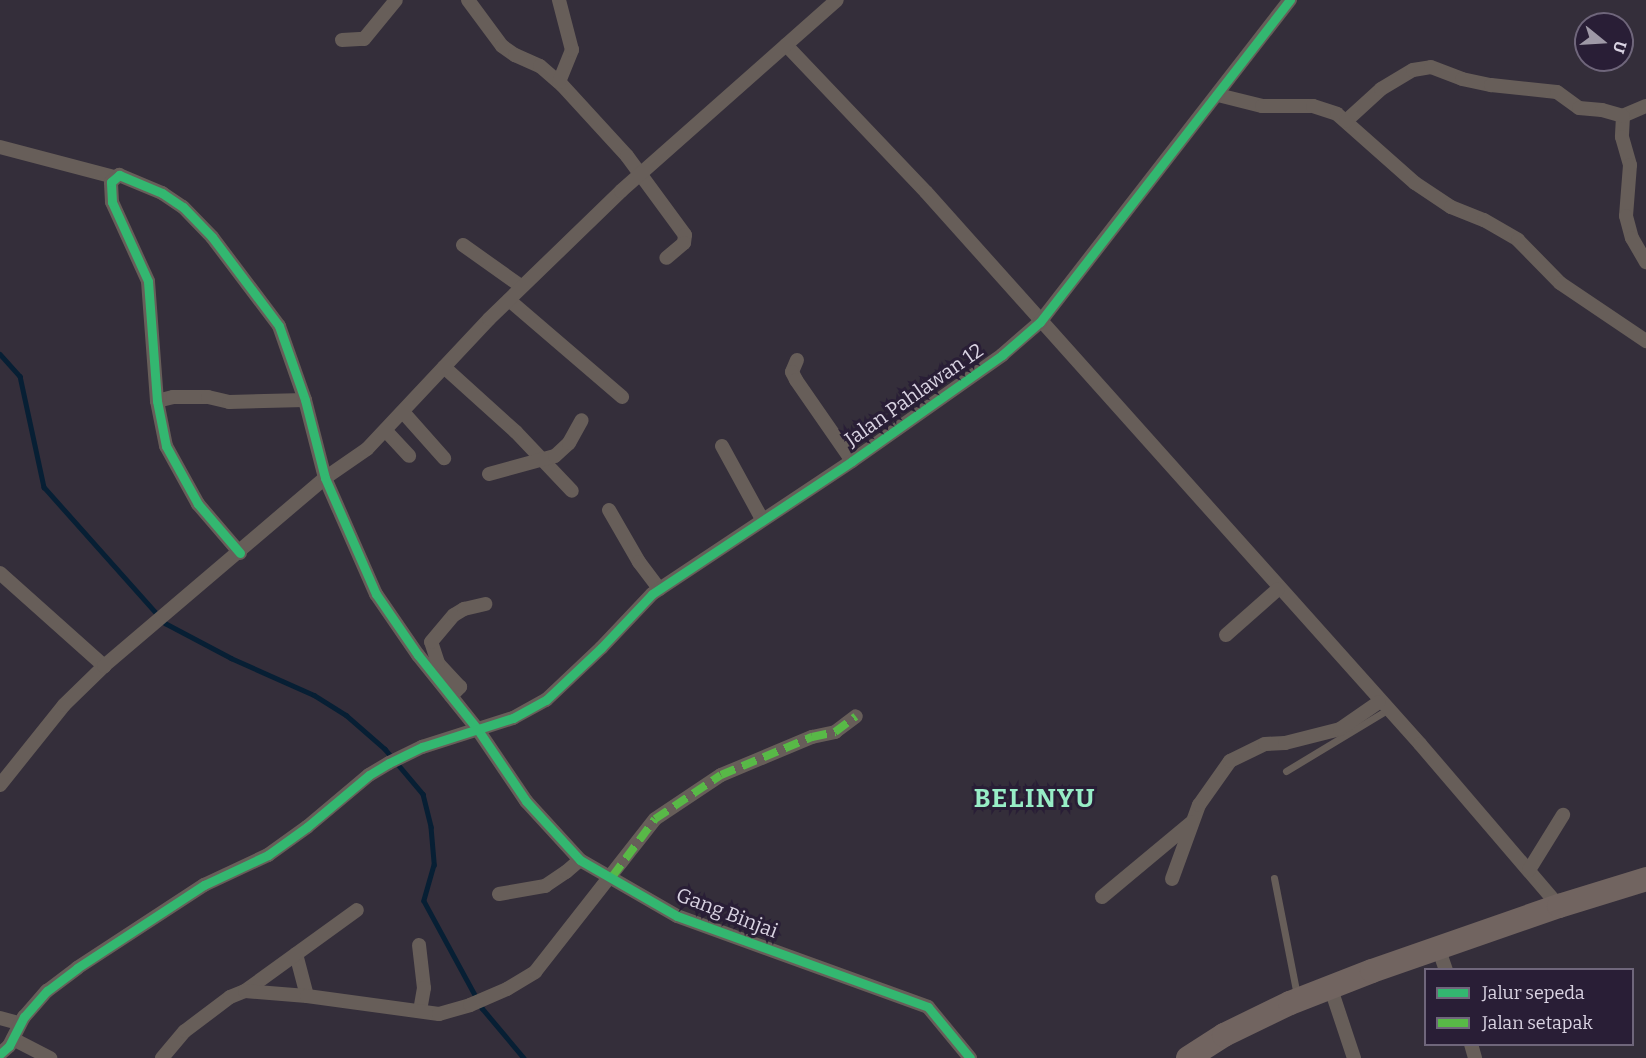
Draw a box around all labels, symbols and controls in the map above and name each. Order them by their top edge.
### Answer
north arrow [1574,12,1634,72]
text: U [1609,39,1631,56]
street label: Jalan Pahlawan 12 [840,338,988,452]
district label: BELINYU [974,783,1096,815]
street label: Gang Binjai [673,883,781,943]
legend [1424,968,1634,1046]
text: Jalur sepeda [1482,982,1585,1004]
text: Jalan setapak [1482,1012,1593,1034]

